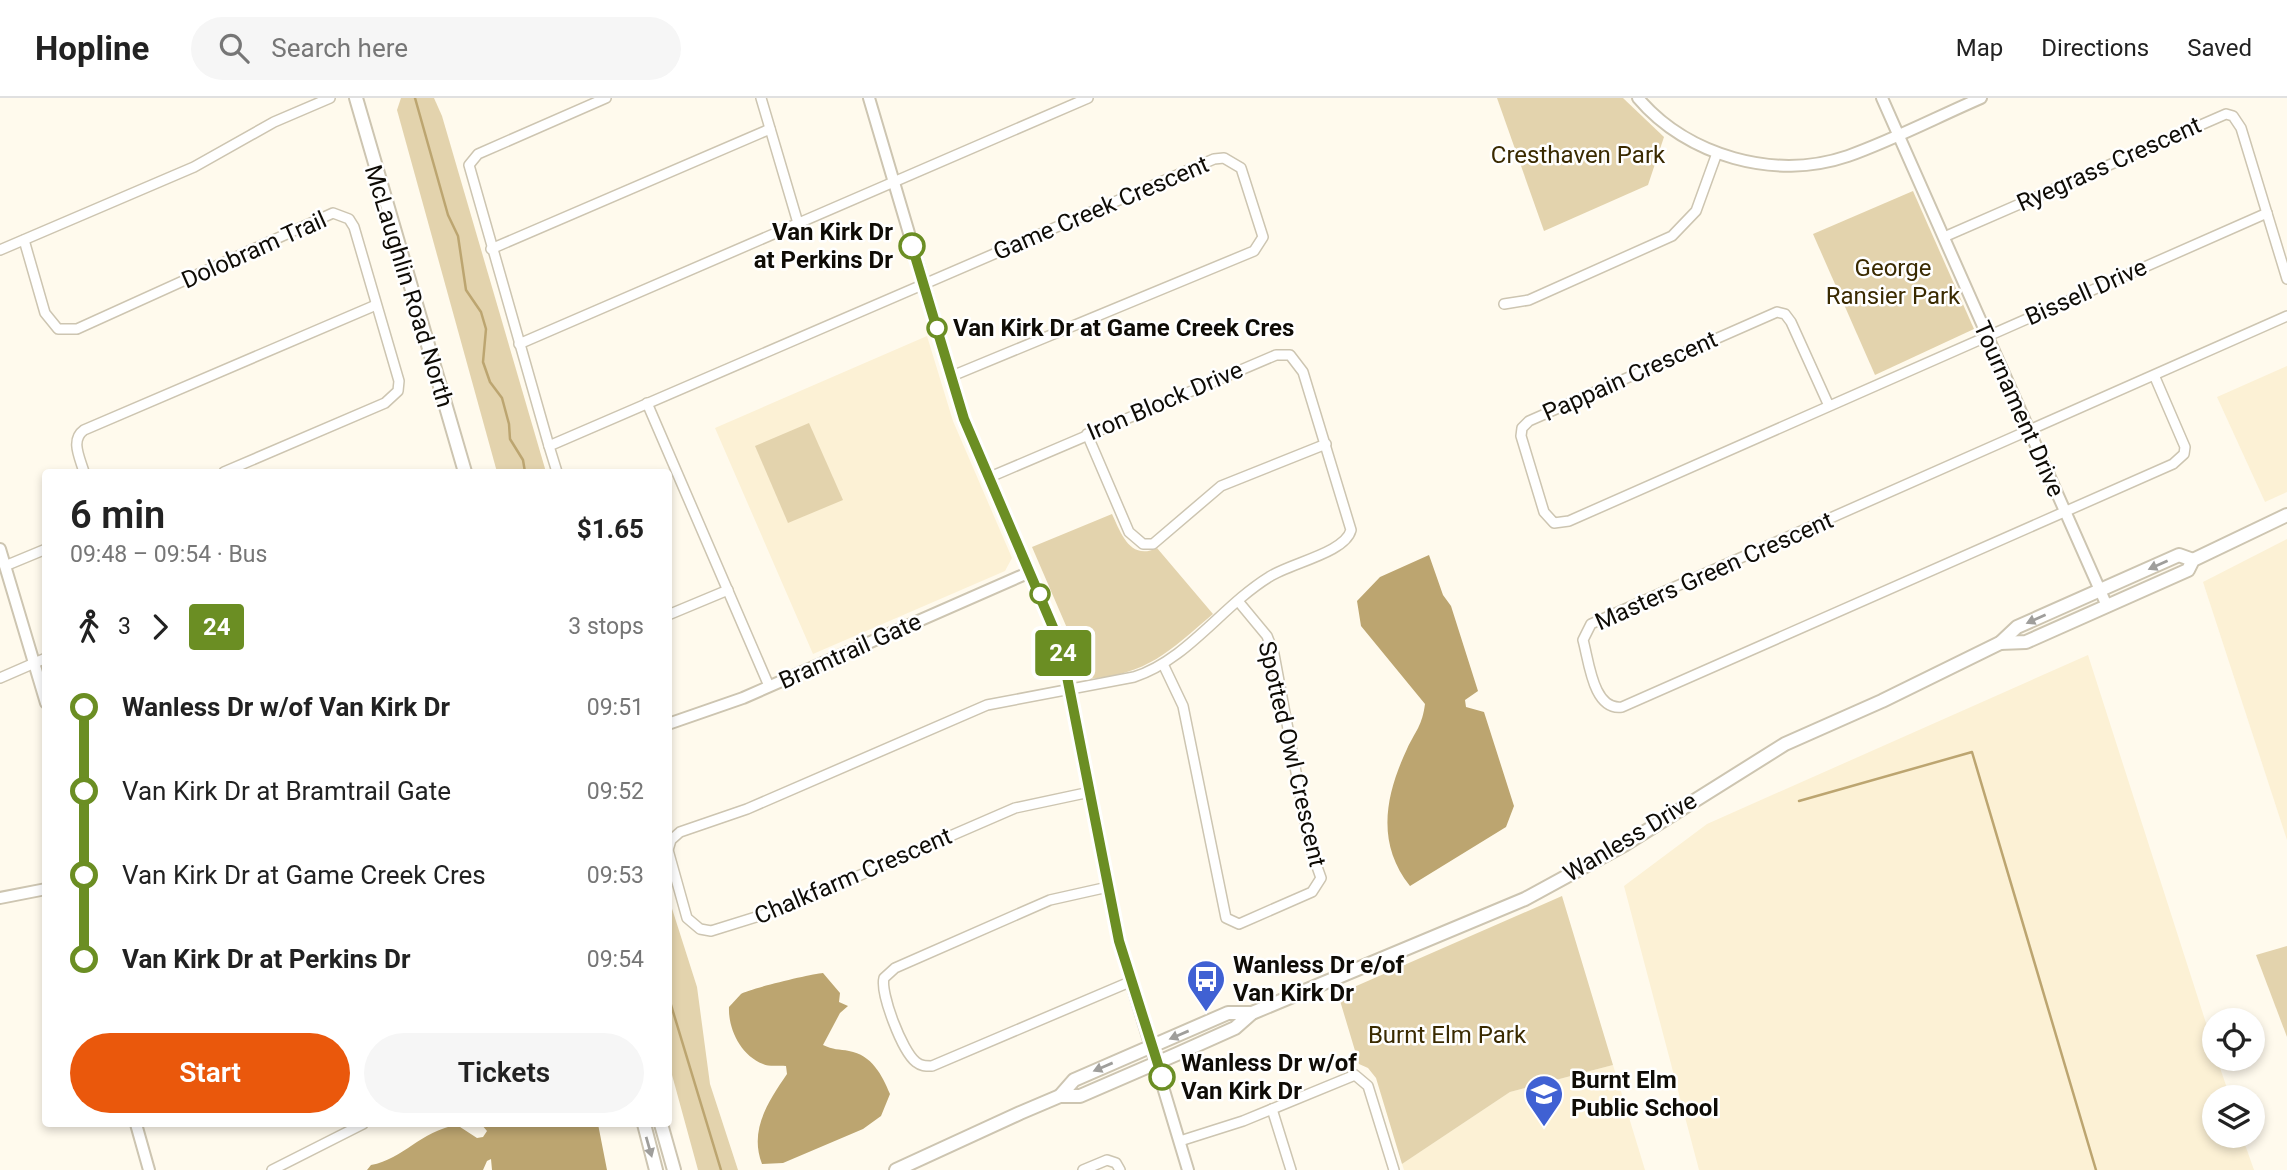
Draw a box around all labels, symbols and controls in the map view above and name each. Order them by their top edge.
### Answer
search box [191,17,681,80]
text: Hopline [35,29,149,68]
icon: search [215,29,253,67]
text: Search here [271,33,408,63]
text: Map [1956,34,2003,62]
text: Directions [2041,34,2149,62]
text: Saved [2187,34,2252,62]
street label: Ryegrass Crescent [2013,111,2206,217]
park label: Cresthaven Park [1491,141,1666,169]
street label: Game Creek Crescent [989,150,1213,266]
street label: McLaughlin Road North [359,161,459,411]
street label: Dolobram Trail [177,206,331,294]
place label: Van Kirk Dr at Perkins Dr [754,218,893,274]
marker: Van Kirk Dr at Perkins Dr [899,233,925,259]
street label: Bissell Drive [2021,253,2151,331]
park label: George Ransier Park [1826,254,1961,310]
place label: Van Kirk Dr at Game Creek Cres [953,314,1294,342]
street label: Tournament Drive [1968,317,2070,501]
marker: Van Kirk Dr at Game Creek Cres [927,318,947,338]
street label: Pappain Crescent [1538,325,1722,427]
street label: Iron Block Drive [1083,356,1247,446]
text: 6 min [70,493,165,537]
street label: Masters Green Crescent [1591,506,1837,636]
text: $1.65 [577,514,644,544]
text: 09:48 – 09:54 · Bus [70,541,267,568]
one-way arrow [2147,560,2168,571]
unlabelled marker [1030,584,1050,604]
street label: Bramtrail Gate [774,607,926,695]
icon: walk [70,608,108,646]
icon: forward [141,608,179,646]
text: 3 [118,613,131,640]
text: 24 [203,613,230,641]
text: 3 stops [568,613,644,640]
one-way arrow [2026,613,2046,625]
line badge: 24 [1032,630,1094,676]
street label: Spotted Owl Crescent [1252,638,1332,870]
text: 24 [1049,639,1077,667]
text: Wanless Dr w/of Van Kirk Dr [122,692,450,722]
text: 09:51 [587,694,644,721]
text: Van Kirk Dr at Bramtrail Gate [122,776,451,806]
text: 09:52 [587,778,644,805]
street label: Wanless Drive [1558,786,1702,888]
street label: Chalkfarm Crescent [750,822,956,930]
text: Van Kirk Dr at Game Creek Cres [122,860,486,890]
text: 09:53 [587,862,644,889]
text: Van Kirk Dr at Perkins Dr [122,944,410,974]
text: 09:54 [587,946,644,973]
place label: Wanless Dr e/of Van Kirk Dr [1233,951,1405,1007]
bus stop icon: Wanless Dr e/of Van Kirk Dr [1185,958,1227,1013]
map controls [2202,1008,2265,1148]
button: locate [2202,1008,2265,1071]
park label: Burnt Elm Park [1368,1021,1527,1049]
one-way arrow [1168,1030,1189,1041]
button: Start [70,1033,350,1113]
button: Tickets [364,1033,644,1113]
place label: Wanless Dr w/of Van Kirk Dr [1181,1049,1357,1105]
one-way arrow [1093,1061,1113,1073]
marker: Wanless Dr w/of Van Kirk Dr [1149,1064,1175,1090]
place label: Burnt Elm Public School [1571,1066,1719,1122]
school or university icon: Burnt Elm Public School [1523,1073,1565,1128]
button: layers [2202,1085,2265,1148]
one-way arrow [644,1136,655,1158]

